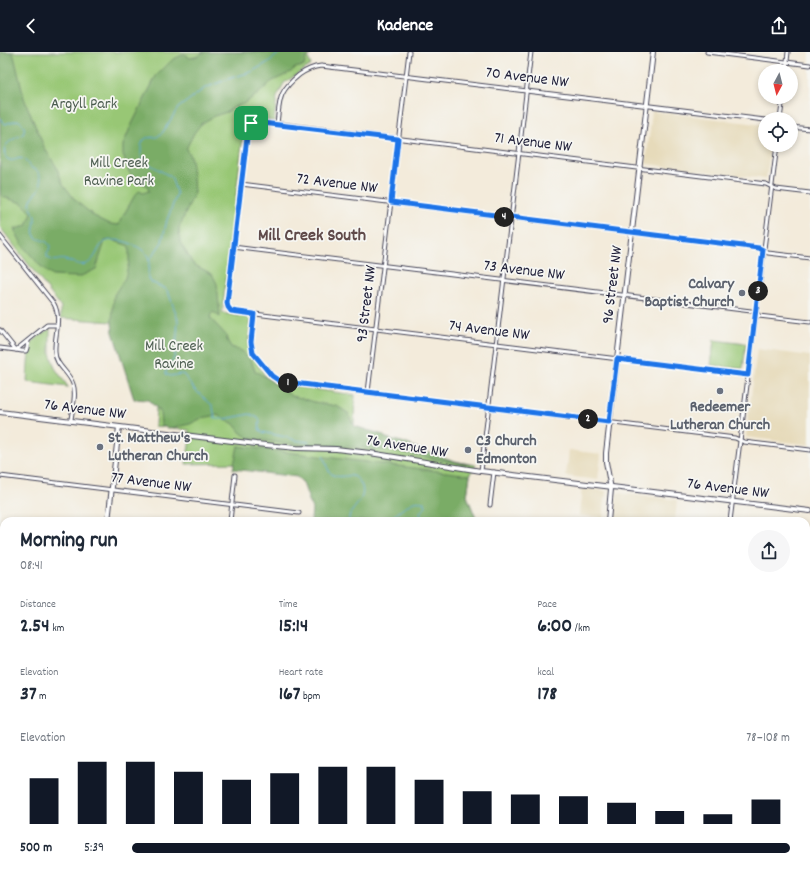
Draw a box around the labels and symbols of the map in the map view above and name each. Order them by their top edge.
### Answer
street label: 70 Avenue NW [484,62,570,95]
north arrow [758,64,798,104]
park label: Argyll Park [51,93,117,116]
pin [234,106,268,140]
street label: 71 Avenue NW [493,127,574,159]
park label: Mill Creek Ravine Park [84,152,154,193]
street label: 72 Avenue NW [295,168,380,200]
pin: 4 [494,207,514,227]
district label: Mill Creek South [258,224,366,249]
street label: 96 Street NW [597,244,629,325]
street label: 73 Avenue NW [482,255,567,287]
street label: 93 Street NW [351,263,383,344]
place label: Calvary Baptist Church [645,273,736,314]
pin: 3 [748,281,768,301]
marker: Calvary Baptist Church [737,288,747,298]
street label: 74 Avenue NW [447,315,531,347]
park label: Mill Creek Ravine [145,335,203,376]
pin: 1 [278,373,298,393]
marker: Redeemer Lutheran Church [715,386,725,396]
street label: 76 Avenue NW [43,394,128,427]
place label: Redeemer Lutheran Church [670,396,770,437]
pin: 2 [578,409,598,429]
place label: St. Matthew's Lutheran Church [108,427,208,468]
street label: 76 Avenue NW [365,429,450,465]
place label: C3 Church Edmonton [476,430,537,471]
marker: St. Matthew's Lutheran Church [95,442,105,452]
marker: C3 Church Edmonton [463,445,473,455]
street label: 77 Avenue NW [110,467,193,499]
street label: 76 Avenue NW [686,473,771,506]

